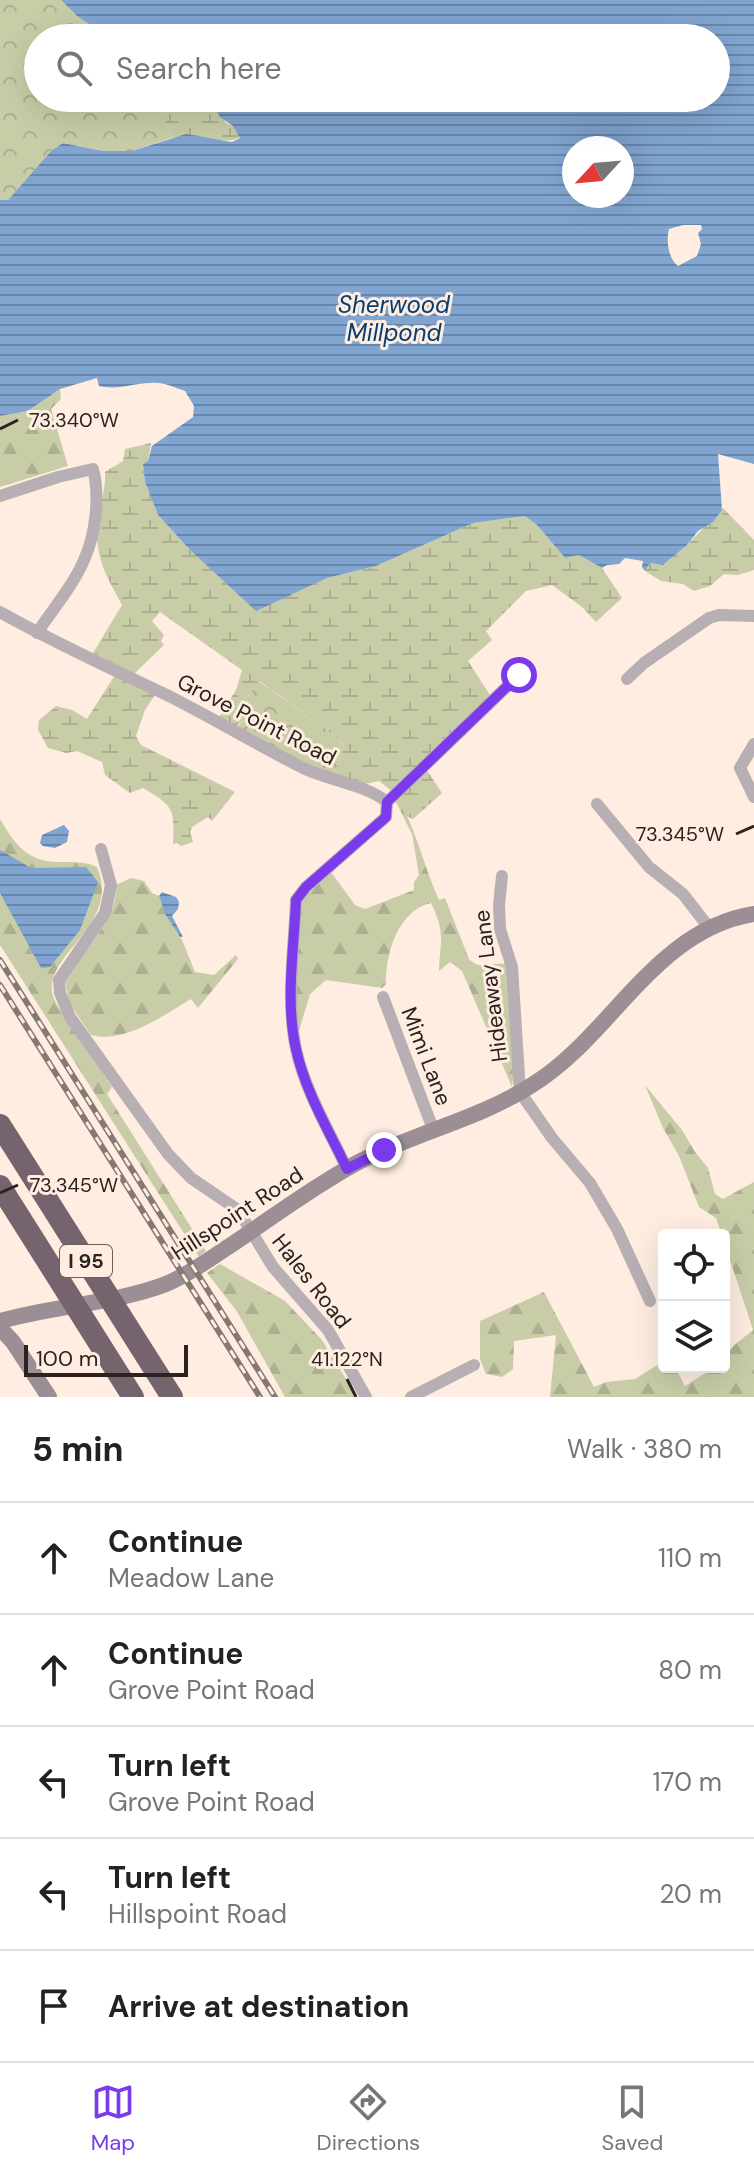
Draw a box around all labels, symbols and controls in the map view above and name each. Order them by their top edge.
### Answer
search box [24,24,730,112]
icon: search [52,46,96,90]
text: Search here [116,49,282,88]
north arrow [562,136,634,208]
water label: Sherwood Millpond [338,289,451,348]
text: 73.340°W [29,407,119,433]
route start [501,657,537,693]
street label: Grove Point Road [172,667,341,772]
text: 73.345°W [636,821,724,847]
street label: Hideaway Lane [467,908,514,1064]
street label: Mimi Lane [395,1003,459,1110]
route end [366,1132,402,1168]
street label: Hillspoint Road [166,1160,309,1267]
text: 73.345°W [30,1172,118,1198]
street label: Hales Road [266,1228,358,1335]
map controls [658,1229,730,1373]
button: locate [658,1229,730,1301]
road number: I 95 [60,1245,112,1277]
button: layers [658,1301,730,1373]
scale bar [24,1341,188,1377]
text: 100 m [36,1344,98,1373]
text: 41.122°N [311,1346,383,1372]
text: 5 min [32,1427,123,1472]
text: Walk · 380 m [567,1432,722,1466]
text: Continue [108,1522,243,1561]
icon: ahead [32,1536,76,1580]
text: 110 m [658,1541,722,1575]
text: Meadow Lane [108,1561,274,1595]
text: Continue [108,1634,243,1673]
icon: ahead [32,1648,76,1692]
text: 80 m [658,1653,722,1687]
text: Grove Point Road [108,1673,315,1707]
text: Turn left [108,1746,231,1785]
icon: left [32,1760,76,1804]
text: 170 m [653,1765,722,1799]
text: Grove Point Road [108,1785,315,1819]
text: Turn left [108,1858,231,1897]
icon: left [32,1872,76,1916]
text: 20 m [659,1877,722,1911]
text: Hillspoint Road [108,1897,287,1931]
icon: arrive [32,1984,76,2028]
text: Arrive at destination [108,1987,409,2026]
tab: Map [91,2080,135,2157]
tab: Directions [317,2080,420,2157]
tab: Saved [602,2080,663,2157]

